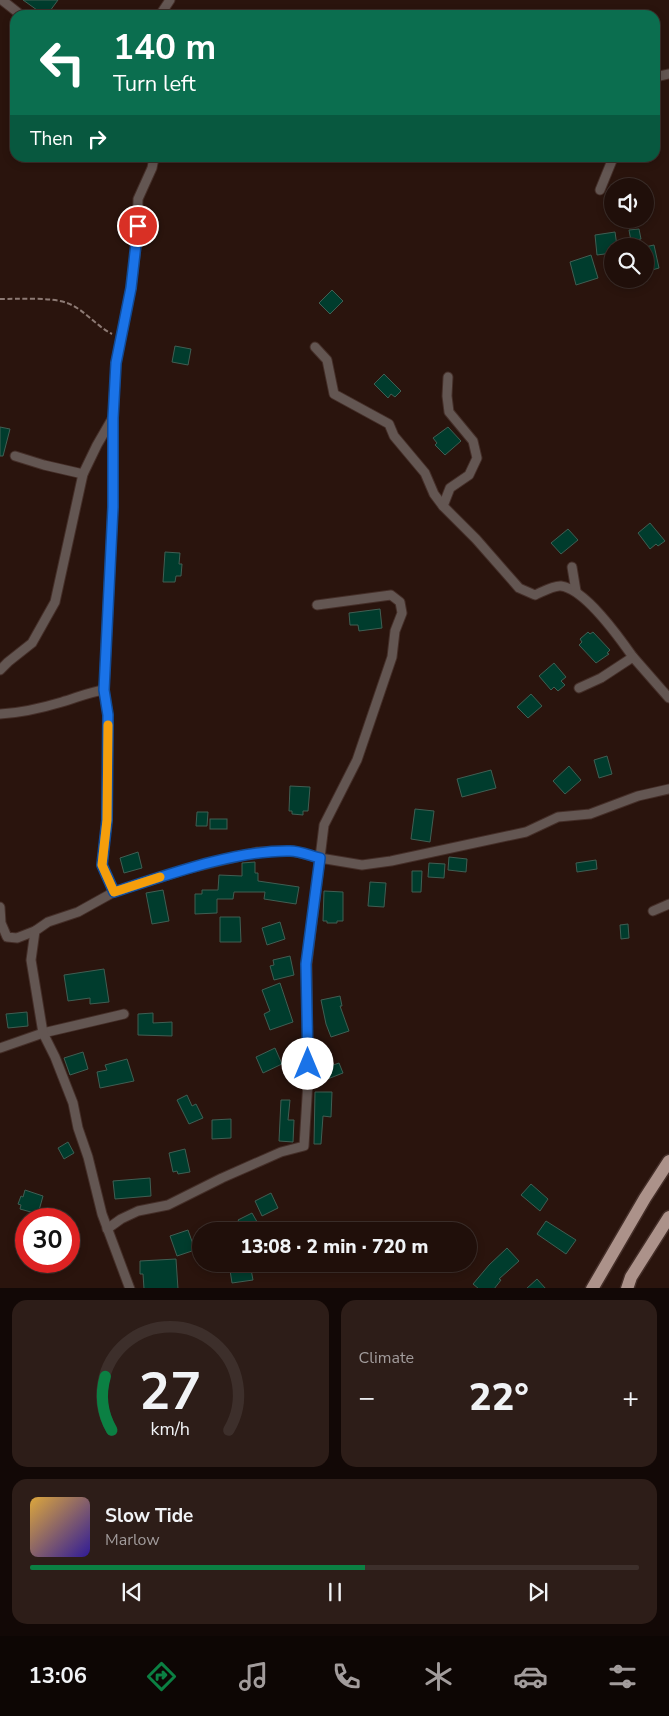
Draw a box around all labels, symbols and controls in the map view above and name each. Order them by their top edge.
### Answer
text: 140 m [113,24,216,71]
icon: left [30,30,95,95]
text: Turn left [113,69,196,99]
icon: right [83,125,111,153]
text: Then [30,126,73,152]
map controls [604,178,654,288]
button: sound [604,178,654,228]
pin [117,205,159,247]
icon: arrive [124,212,152,240]
button: search [604,238,654,288]
position arrow [281,1037,333,1089]
speed limit sign: 30 [15,1208,80,1273]
text: 13:08 · 2 min · 720 m [241,1234,428,1260]
text: Climate [359,1347,414,1369]
text: 27 [139,1356,201,1427]
text: 22° [469,1372,529,1423]
text: − [359,1379,375,1417]
text: + [622,1379,639,1417]
text: km/h [151,1417,190,1441]
text: Slow Tide [105,1503,193,1529]
text: Marlow [105,1529,160,1551]
icon: previous [118,1578,146,1606]
icon: pause [321,1578,349,1606]
icon: next [524,1578,552,1606]
icon: directions [144,1659,179,1694]
icon: music [236,1659,271,1694]
icon: phone [329,1659,364,1694]
icon: climate [421,1659,456,1694]
icon: car [513,1659,548,1694]
icon: filters [605,1659,640,1694]
text: 13:06 [29,1661,87,1691]

